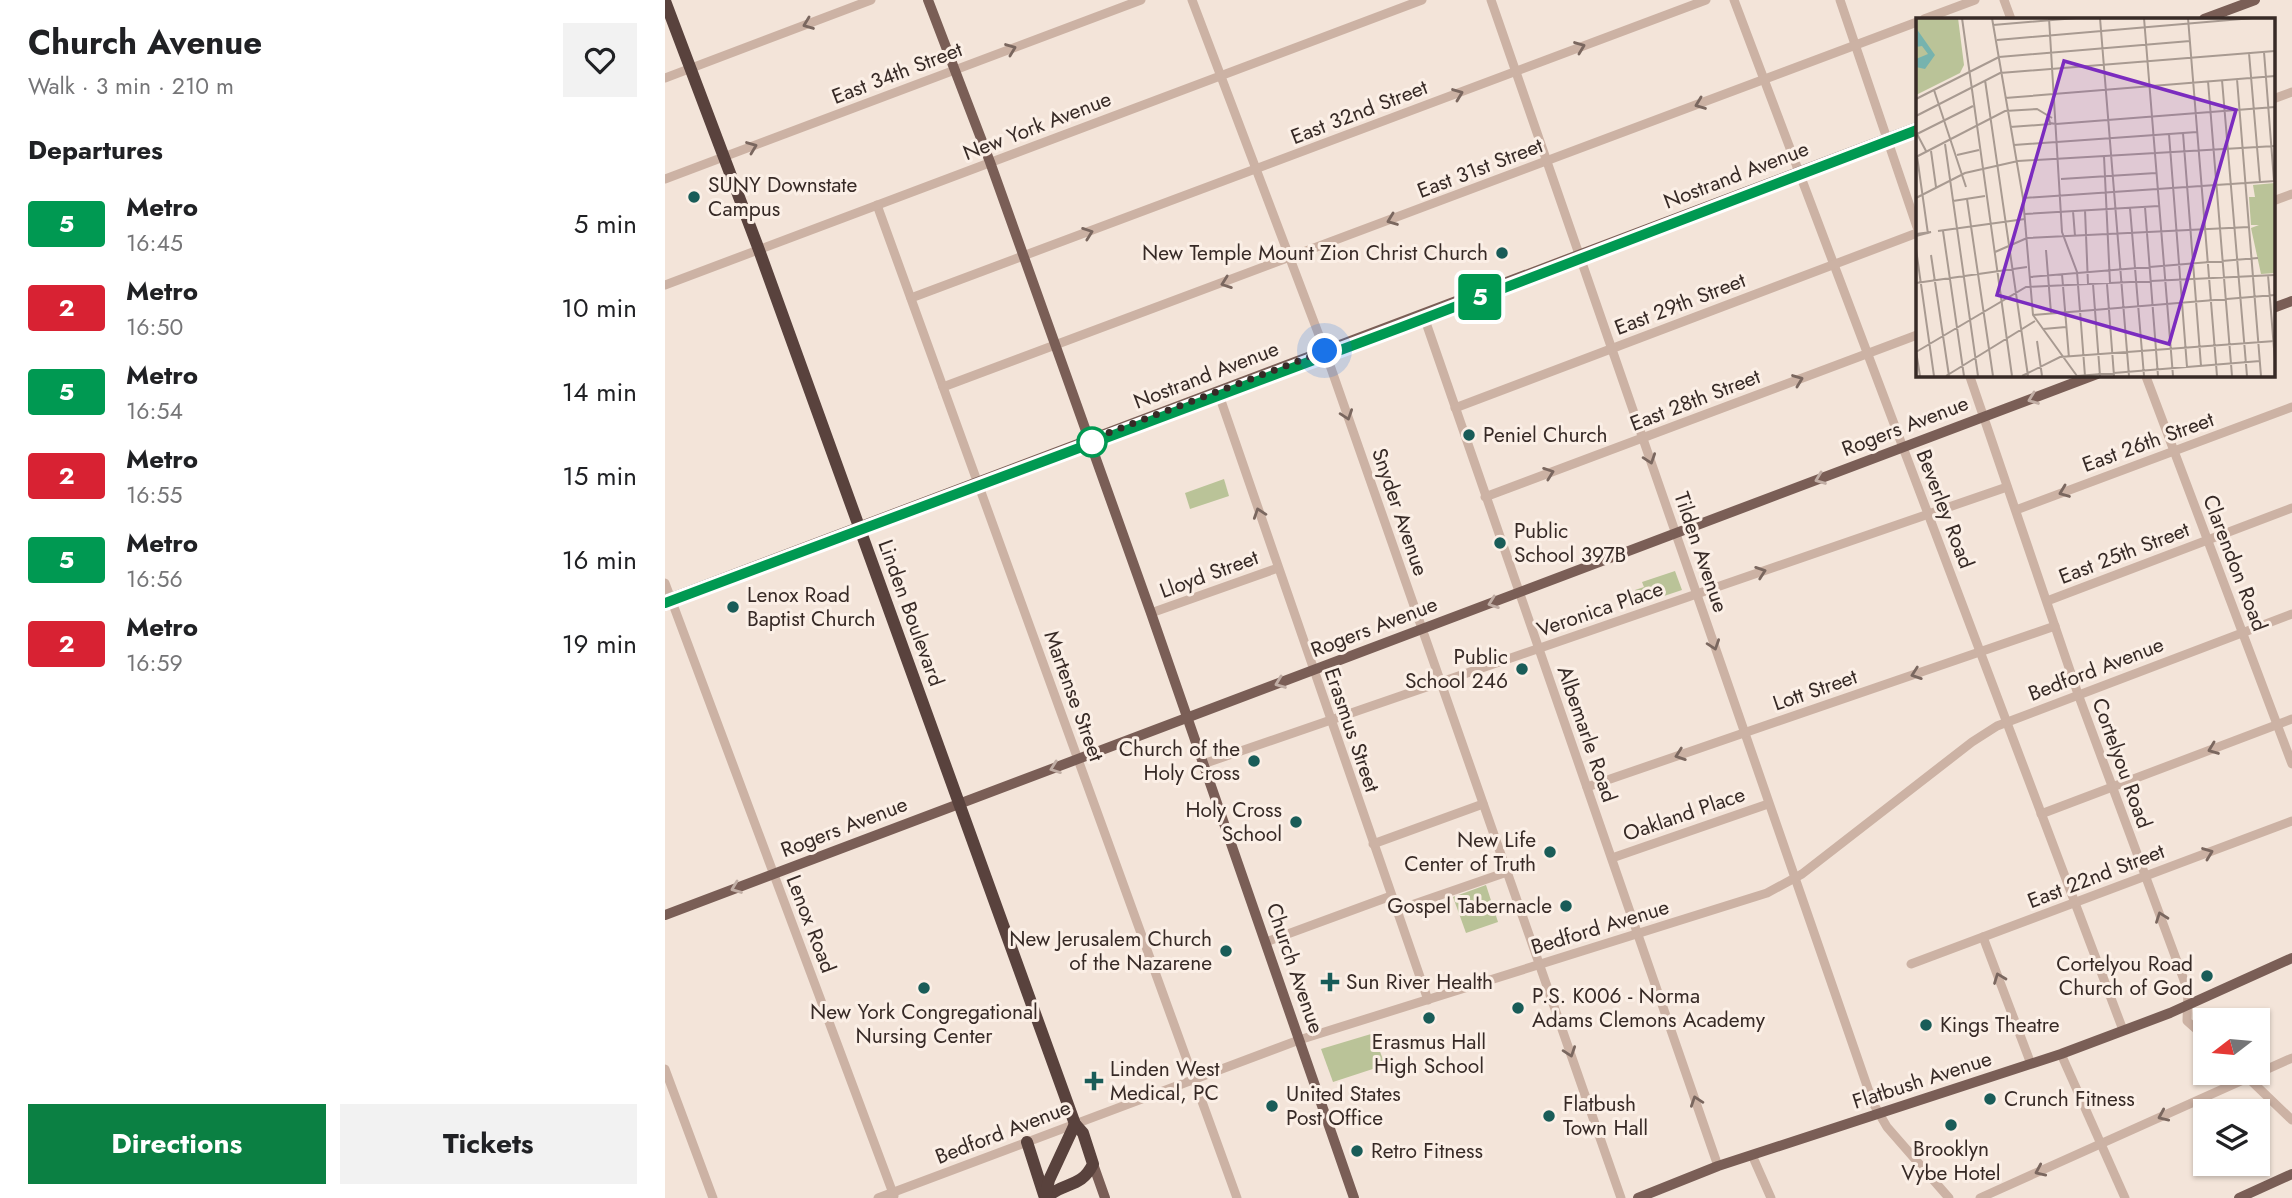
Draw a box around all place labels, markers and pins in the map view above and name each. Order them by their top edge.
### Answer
place label: SUNY Downstate Campus [708,170,857,224]
marker: SUNY Downstate Campus [686,189,702,205]
place label: New Temple Mount Zion Christ Church [1142,238,1488,268]
marker: New Temple Mount Zion Christ Church [1494,245,1510,261]
place label: Peniel Church [1483,420,1608,450]
unlabelled marker [1077,427,1107,457]
marker: Peniel Church [1461,427,1477,443]
place label: Public School 397B [1514,516,1626,570]
marker: Public School 397B [1492,535,1508,551]
place label: Lenox Road Baptist Church [747,580,875,634]
marker: Lenox Road Baptist Church [725,599,741,615]
place label: Public School 246 [1405,642,1508,696]
marker: Public School 246 [1514,661,1530,677]
place label: Church of the Holy Cross [1119,734,1240,788]
marker: Church of the Holy Cross [1246,753,1262,769]
place label: Holy Cross School [1185,795,1282,849]
marker: Holy Cross School [1288,814,1304,830]
place label: New Life Center of Truth [1404,825,1536,879]
marker: New Life Center of Truth [1542,844,1558,860]
place label: Gospel Tabernacle [1387,891,1552,921]
marker: Gospel Tabernacle [1558,898,1574,914]
place label: New Jerusalem Church of the Nazarene [1009,924,1212,978]
marker: New Jerusalem Church of the Nazarene [1218,943,1234,959]
place label: Cortelyou Road Church of God [2056,949,2193,1003]
place label: Sun River Health [1346,967,1493,997]
marker: Cortelyou Road Church of God [2199,968,2215,984]
marker: Sun River Health [1320,972,1340,992]
marker: New York Congregational Nursing Center [916,980,932,996]
place label: P.S. K006 - Norma Adams Clemons Academy [1532,981,1766,1035]
place label: New York Congregational Nursing Center [810,997,1038,1051]
marker: P.S. K006 - Norma Adams Clemons Academy [1510,1000,1526,1016]
marker: Erasmus Hall High School [1421,1010,1437,1026]
place label: Kings Theatre [1940,1010,2060,1040]
marker: Kings Theatre [1918,1017,1934,1033]
place label: Erasmus Hall High School [1372,1027,1486,1081]
place label: Linden West Medical, PC [1110,1054,1219,1108]
marker: Linden West Medical, PC [1084,1071,1104,1091]
place label: United States Post Office [1286,1079,1401,1133]
place label: Crunch Fitness [2004,1084,2135,1114]
place label: Flatbush Town Hall [1563,1089,1648,1143]
marker: Crunch Fitness [1982,1091,1998,1107]
marker: United States Post Office [1264,1098,1280,1114]
marker: Flatbush Town Hall [1541,1108,1557,1124]
marker: Brooklyn Vybe Hotel [1943,1117,1959,1133]
place label: Brooklyn Vybe Hotel [1901,1134,2001,1188]
place label: Retro Fitness [1371,1136,1483,1166]
marker: Retro Fitness [1349,1143,1365,1159]

